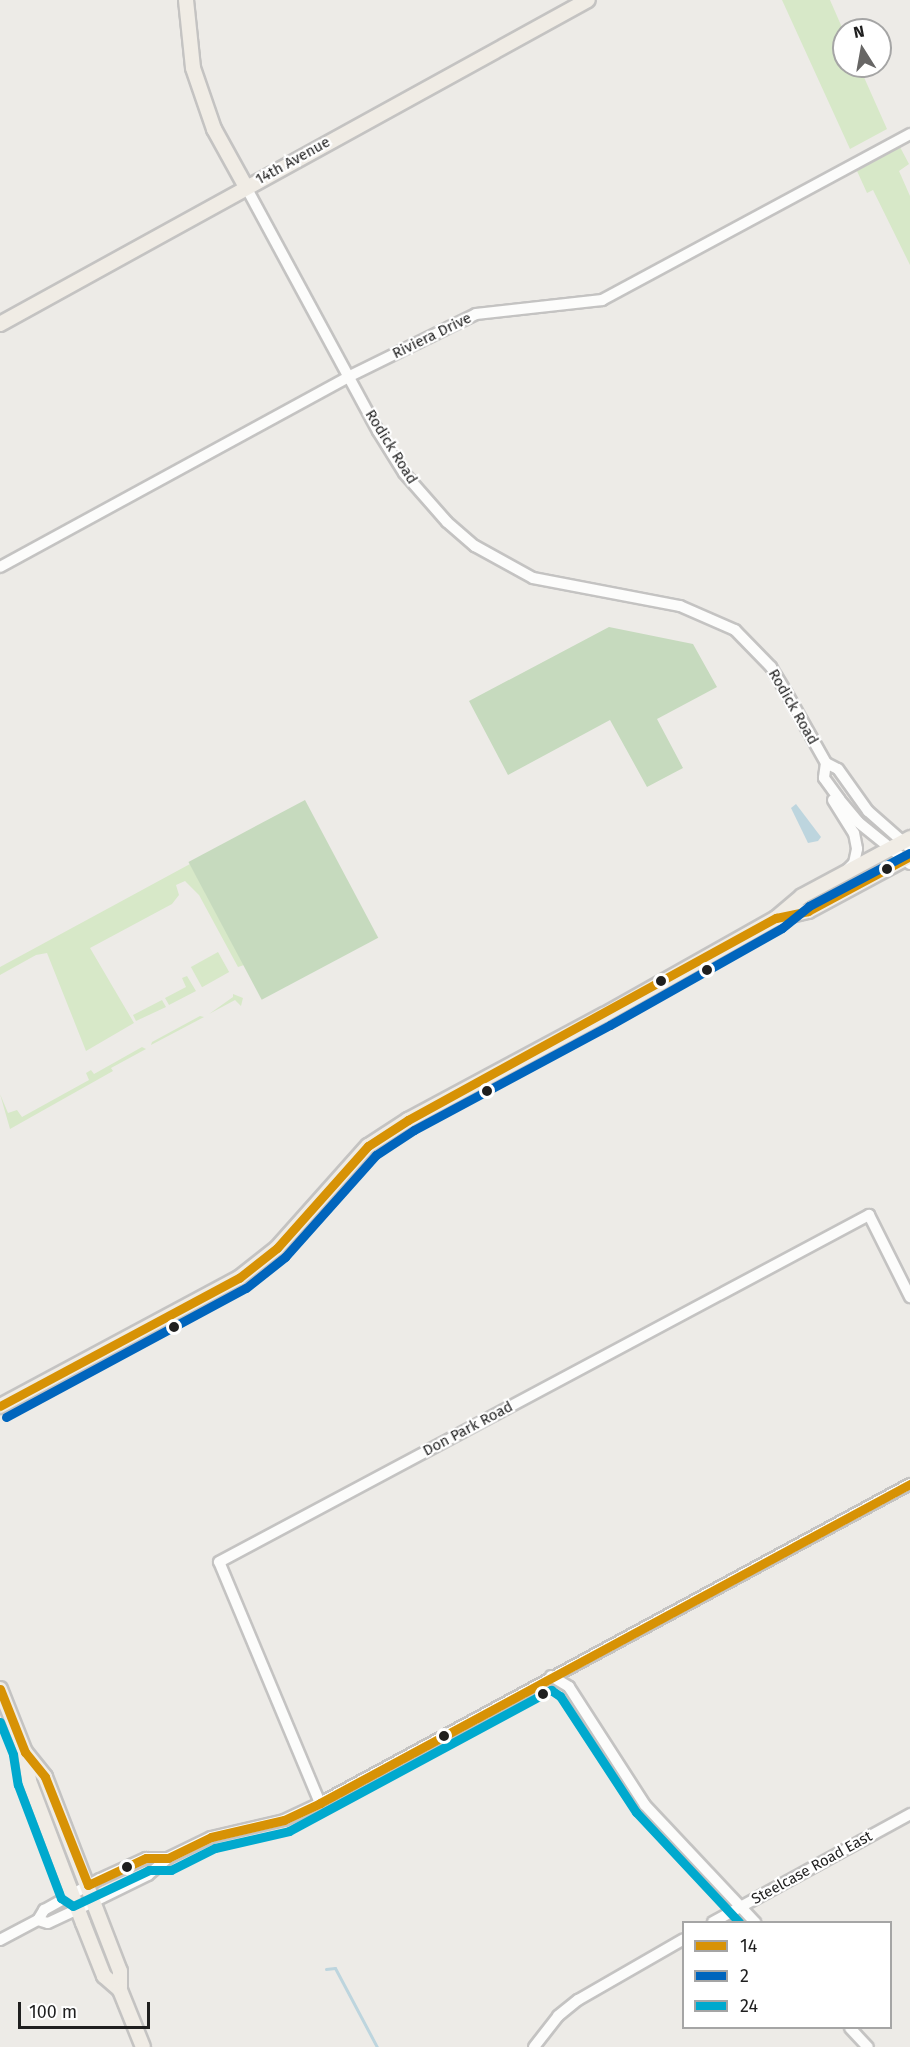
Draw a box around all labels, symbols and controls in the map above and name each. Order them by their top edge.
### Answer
north arrow [832,18,892,78]
text: N [852,21,866,42]
street label: 14th Avenue [253,133,333,189]
street label: Riviera Drive [390,309,474,363]
street label: Rodick Road [361,407,421,487]
street label: Rodick Road [764,666,822,748]
unlabelled marker [881,863,893,875]
unlabelled marker [701,964,713,976]
unlabelled marker [655,975,667,987]
unlabelled marker [481,1085,493,1097]
unlabelled marker [168,1321,180,1333]
street label: Don Park Road [420,1398,516,1460]
unlabelled marker [537,1688,549,1700]
unlabelled marker [438,1730,450,1742]
street label: Steelcase Road East [749,1827,875,1909]
unlabelled marker [121,1861,133,1873]
legend [682,1921,892,2029]
text: 14 [740,1935,757,1957]
text: 2 [740,1965,749,1987]
scale bar [21,1990,153,2028]
text: 24 [740,1995,758,2017]
text: 100 m [29,2001,77,2023]

